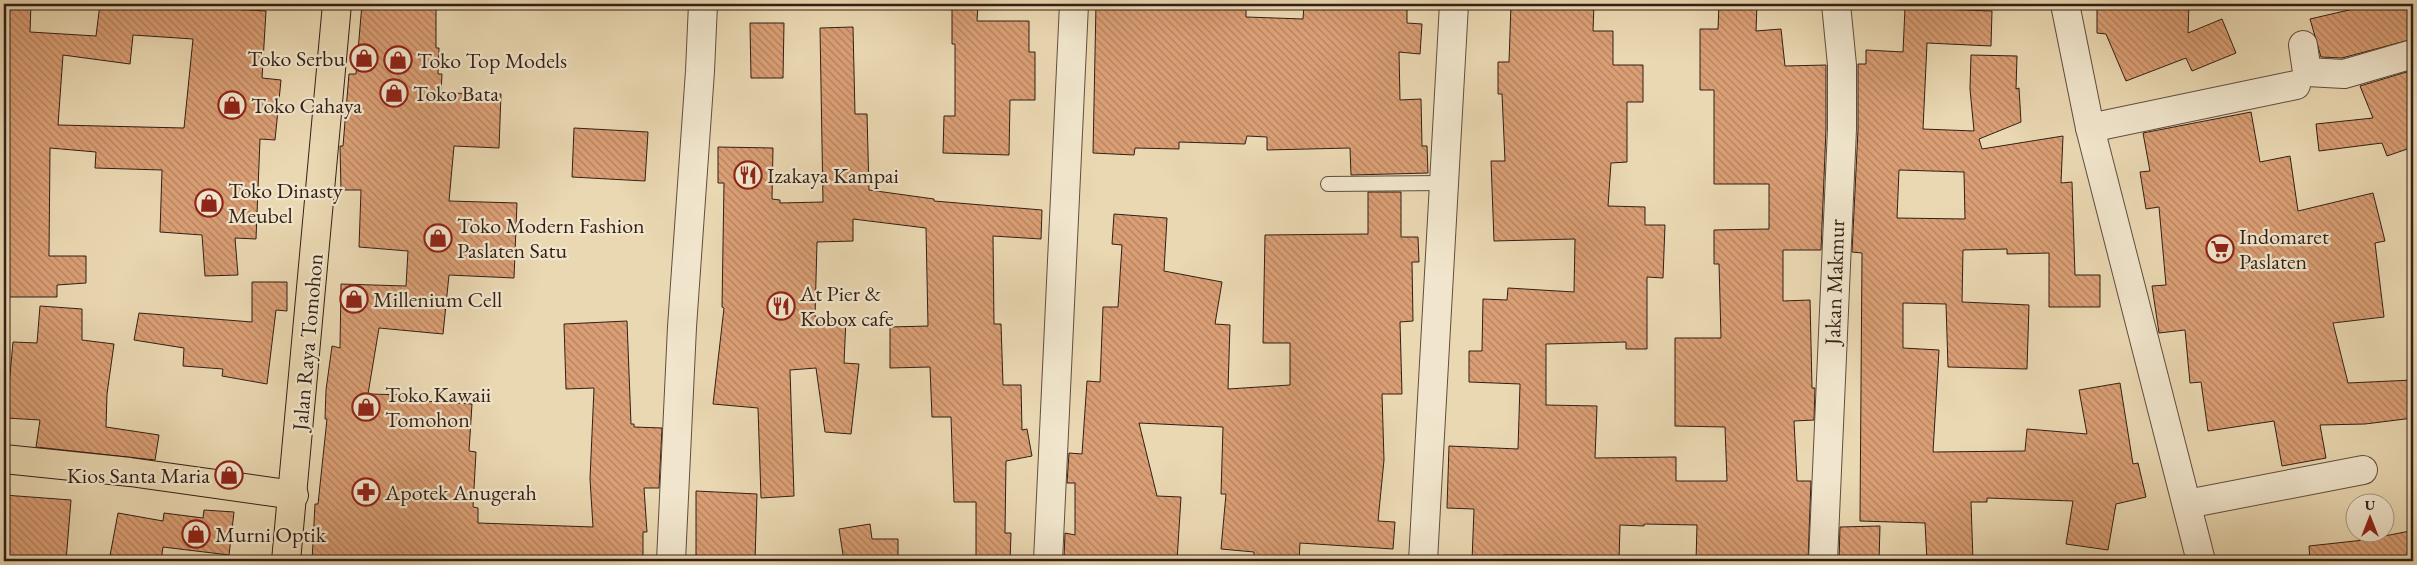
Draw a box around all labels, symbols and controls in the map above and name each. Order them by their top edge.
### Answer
shop icon: Toko Serbu [349,43,379,73]
place label: Toko Serbu [247,44,345,73]
shop icon: Toko Top Models [383,45,413,75]
place label: Toko Top Models [417,46,567,75]
shop icon: Toko Bata [379,78,409,108]
place label: Toko Bata [413,79,499,108]
shop icon: Toko Cahaya [217,90,247,120]
place label: Toko Cahaya [251,91,362,120]
restaurant icon: Izakaya Kampai [733,160,763,190]
place label: Izakaya Kampai [767,161,899,190]
place label: Toko Dinasty Meubel [228,176,343,230]
shop icon: Toko Dinasty Meubel [194,188,224,218]
place label: Toko Modern Fashion Paslaten Satu [457,211,645,265]
street label: Jakan Makmur [1818,218,1851,347]
place label: Indomaret Paslaten [2239,222,2329,276]
shop icon: Toko Modern Fashion Paslaten Satu [423,223,453,253]
supermarket icon: Indomaret Paslaten [2205,234,2235,264]
street label: Jalan Raya Tomohon [285,252,330,434]
place label: At Pier & Kobox cafe [799,279,894,333]
shop icon: Millenium Cell [339,284,369,314]
place label: Millenium Cell [373,285,502,314]
restaurant icon: At Pier & Kobox cafe [766,291,796,321]
place label: Toko Kawaii Tomohon [385,380,491,434]
shop icon: Toko Kawaii Tomohon [351,392,381,422]
shop icon: Kios Santa Maria [214,460,244,490]
place label: Kios Santa Maria [67,461,210,490]
pharmacy icon: Apotek Anugerah [351,477,381,507]
place label: Apotek Anugerah [384,478,537,507]
north arrow [2344,492,2394,542]
text: U [2365,496,2376,514]
shop icon: Murni Optik [181,519,211,549]
place label: Murni Optik [215,520,327,549]

